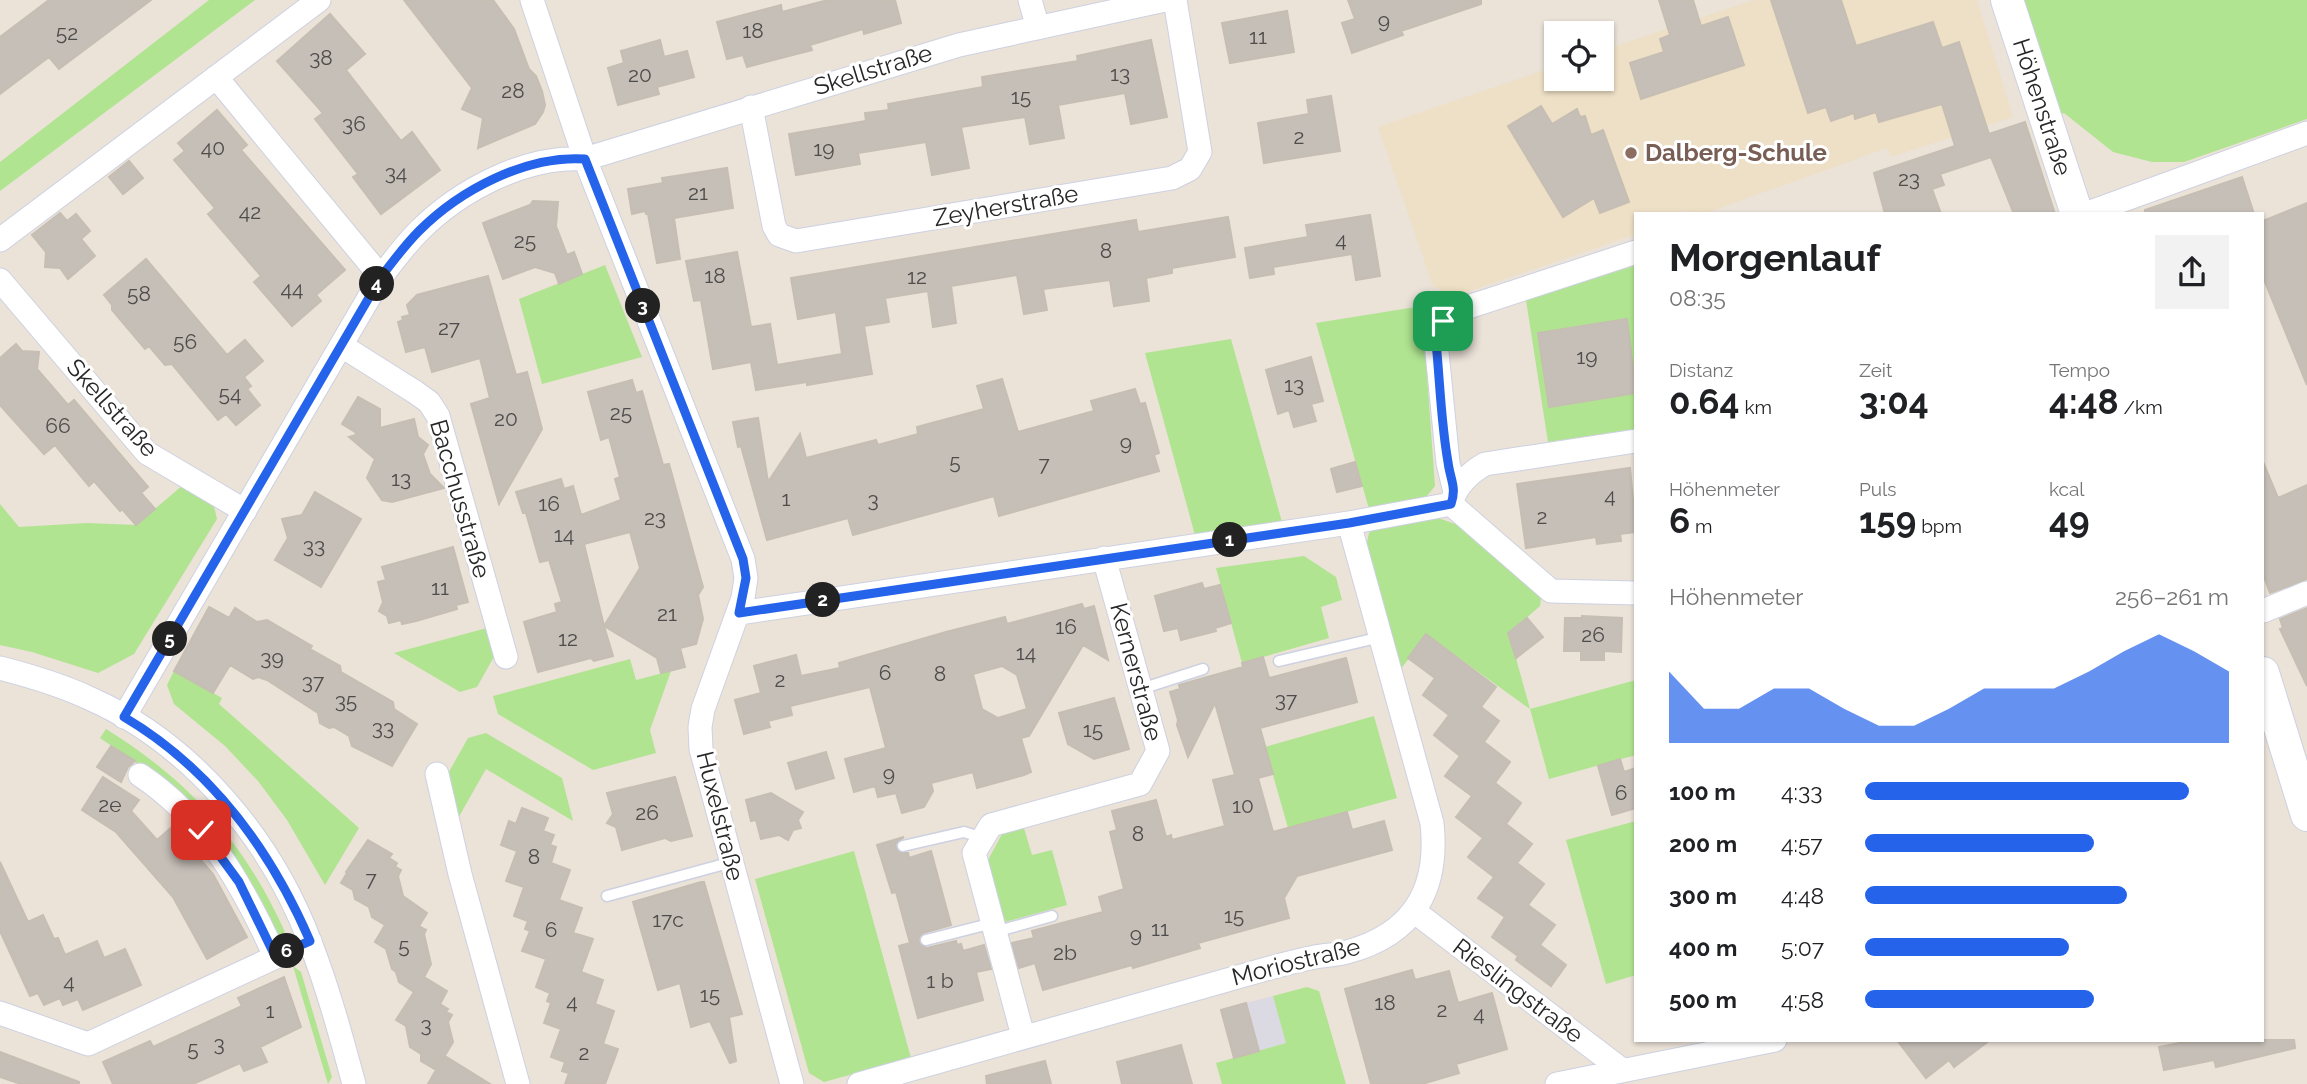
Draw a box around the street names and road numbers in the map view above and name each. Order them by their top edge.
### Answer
street label: Höhenstraße [2007,35,2078,179]
street label: Skellstraße [810,38,936,101]
street label: Zeyherstraße [931,179,1081,232]
street label: Skellstraße [61,353,164,463]
street label: Bacchusstraße [424,416,497,581]
street label: Kernerstraße [1104,599,1169,744]
street label: Huxelstraße [690,748,751,884]
street label: Moriostraße [1229,932,1363,991]
street label: Rieslingstraße [1447,932,1589,1049]

